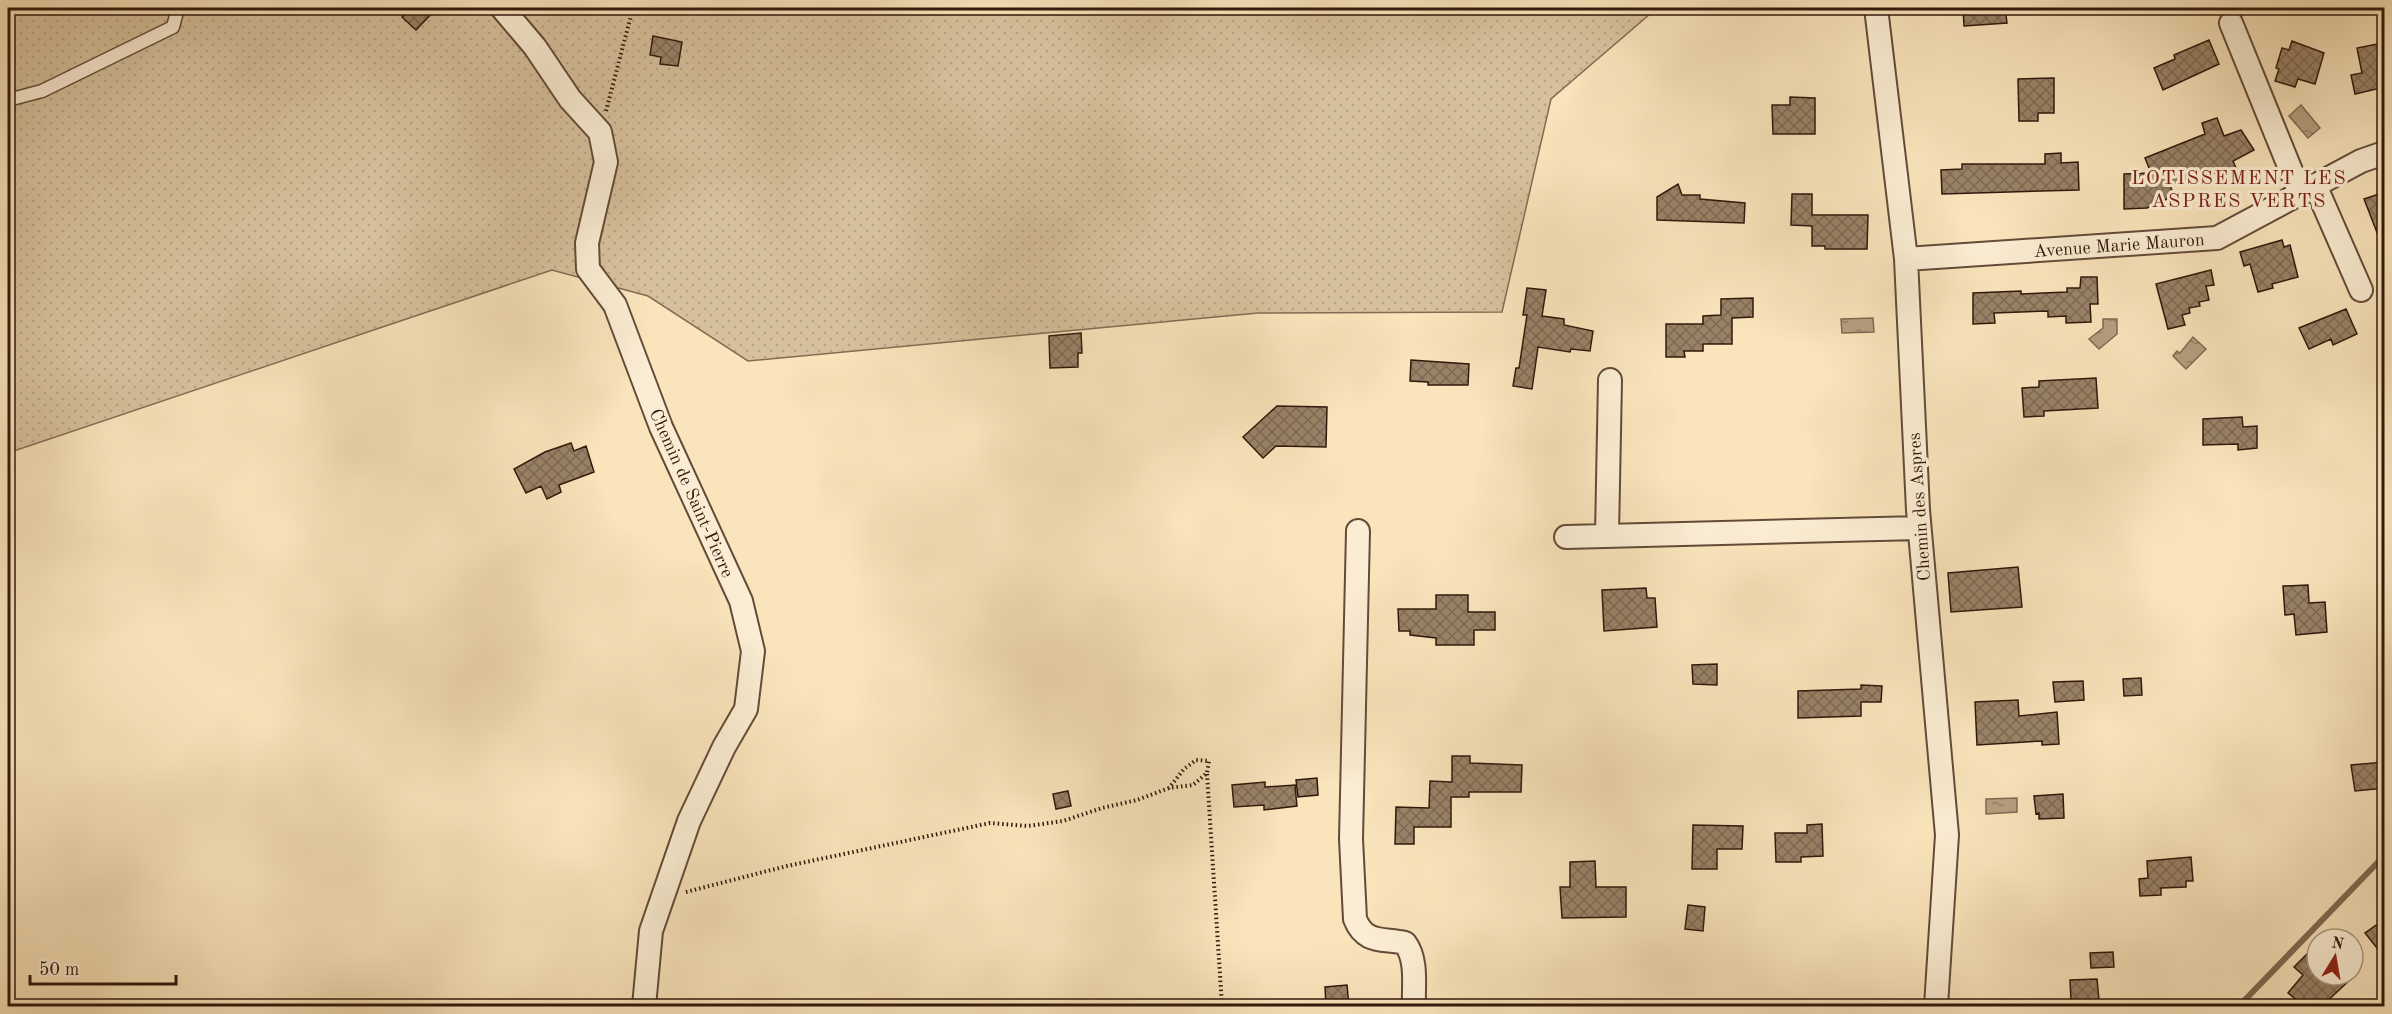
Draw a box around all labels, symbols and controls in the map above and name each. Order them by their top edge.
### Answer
district label: LOTISSEMENT LES ASPRES VERTS [2131,169,2347,212]
street label: Avenue Marie Mauron [2033,231,2205,261]
street label: Chemin de Saint-Pierre [646,406,736,581]
street label: Chemin des Aspres [1906,432,1934,582]
north arrow [2305,927,2365,987]
text: N [2330,935,2346,953]
scale bar [30,948,176,986]
text: 50 m [39,961,79,979]

